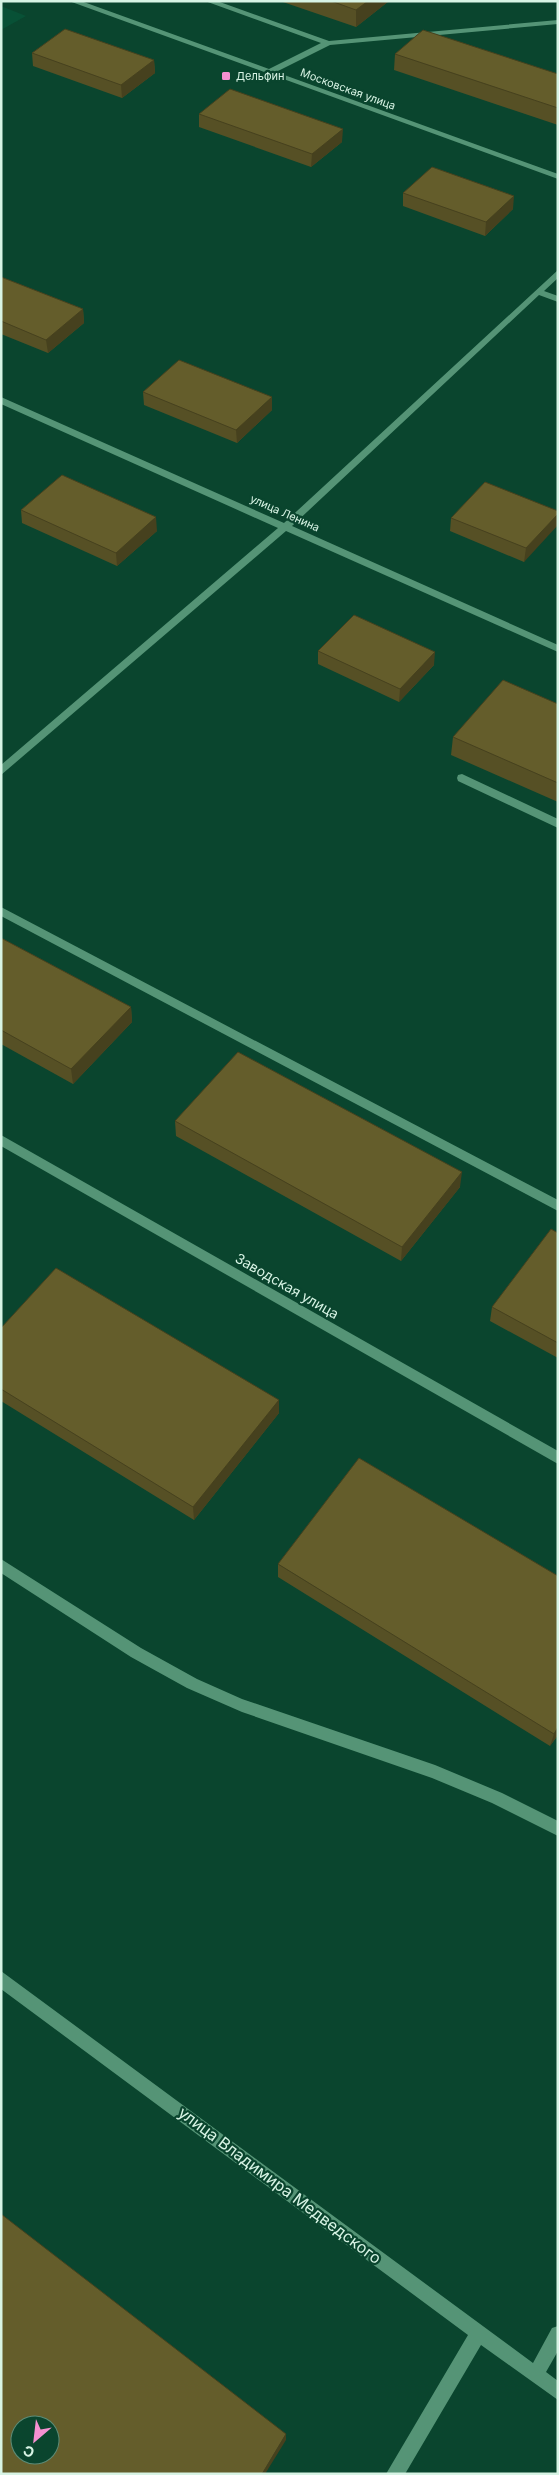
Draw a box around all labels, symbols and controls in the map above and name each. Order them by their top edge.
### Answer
street label: Московская улица [299,65,397,113]
place label: Дельфин [236,69,285,83]
marker: Дельфин [220,70,232,82]
street label: улица Ленина [248,491,322,535]
street label: Заводская улица [233,1249,342,1322]
street label: улица Владимира Медведского [175,2102,385,2268]
north arrow [10,2415,60,2465]
text: С [20,2442,37,2462]

